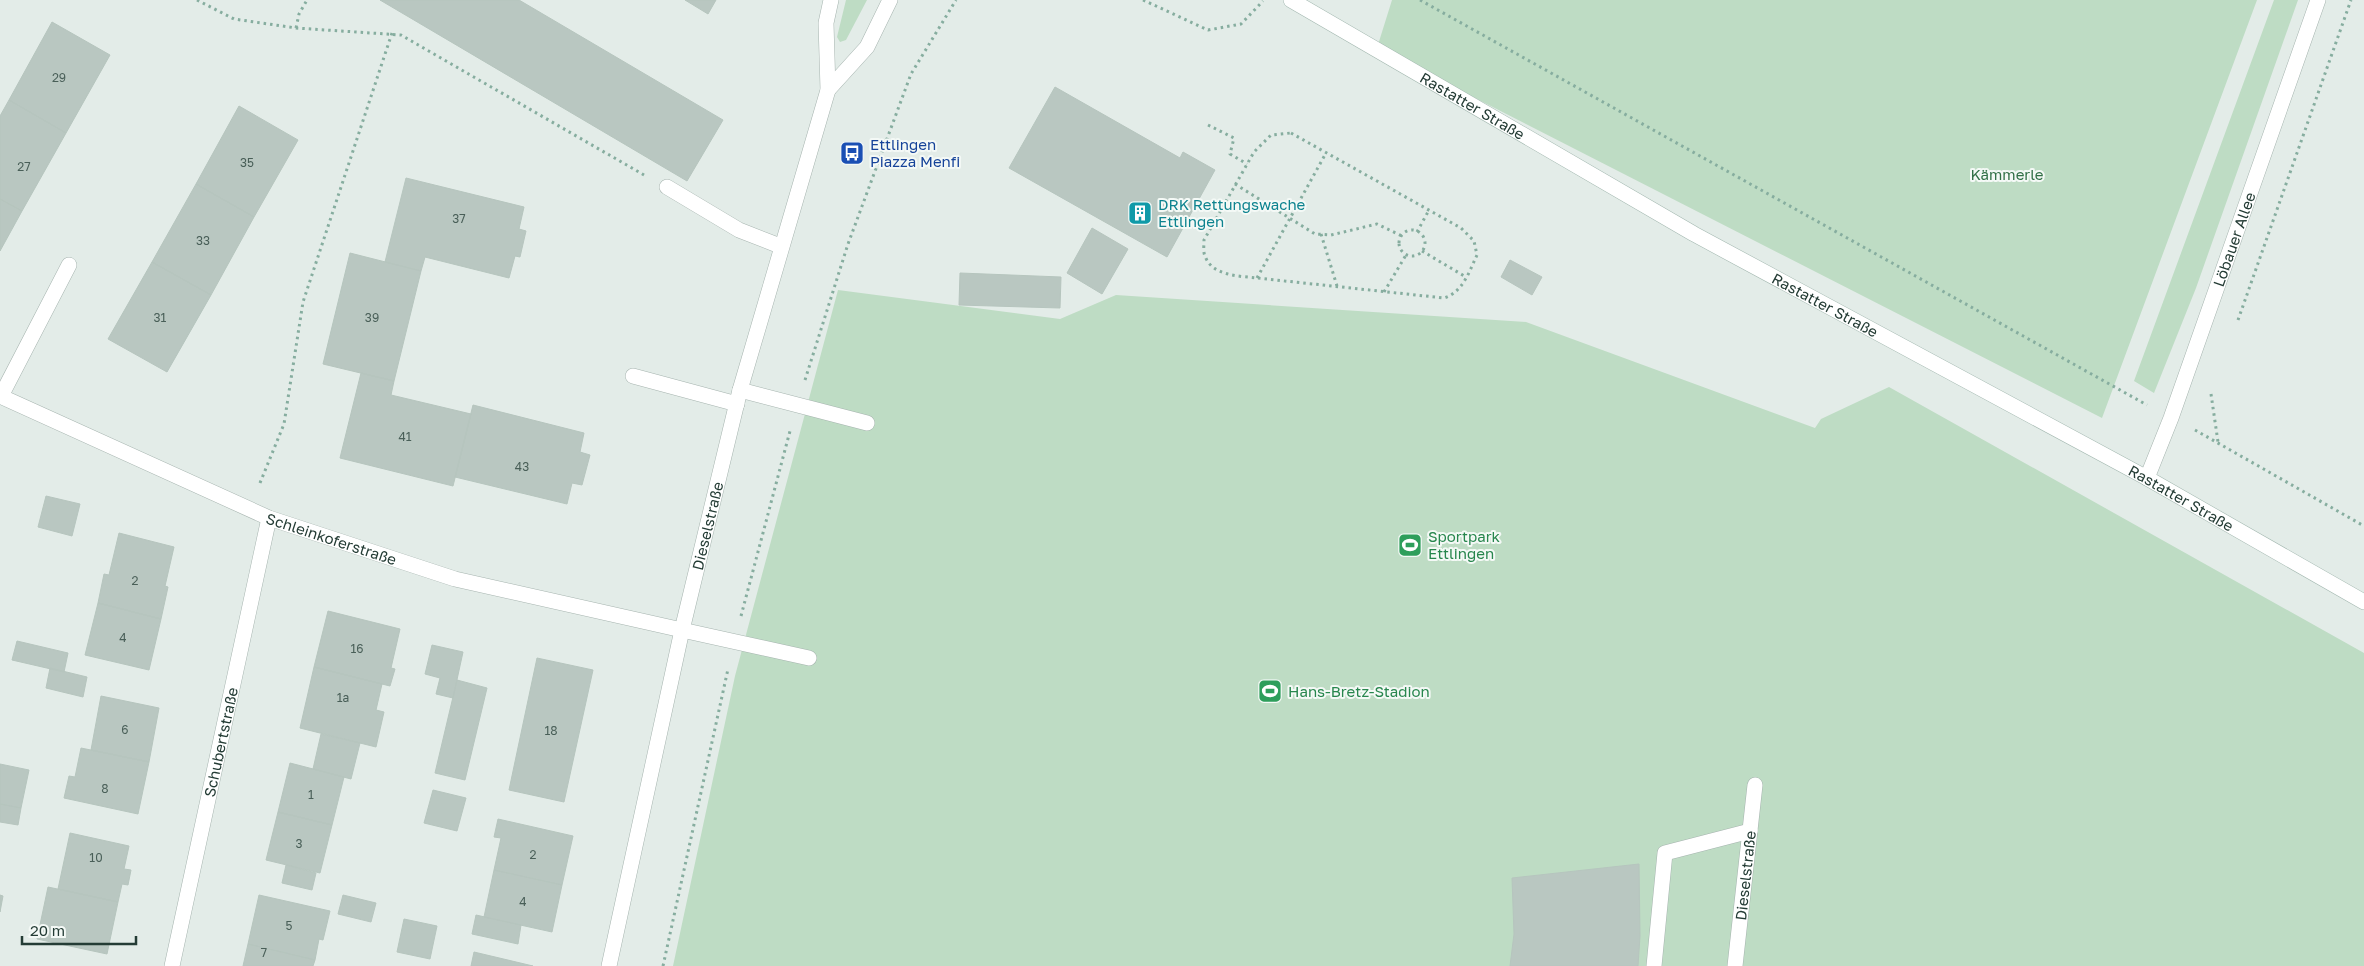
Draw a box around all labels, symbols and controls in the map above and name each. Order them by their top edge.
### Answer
street label: Rastatter Straße [1417,68,1528,143]
house number: 29 [52,70,66,85]
place label: Ettlingen Piazza Menfi [870,135,960,170]
bus stop icon: Ettlingen Piazza Menfi [839,140,865,166]
house number: 35 [240,155,254,170]
house number: 27 [17,159,31,174]
park label: Kämmerle [1970,165,2044,183]
street label: Löbauer Allee [2209,189,2259,289]
place label: DRK Rettungswache Ettlingen [1158,195,1306,230]
building icon: DRK Rettungswache Ettlingen [1127,200,1153,226]
house number: 37 [452,211,466,226]
house number: 33 [196,233,210,248]
street label: Rastatter Straße [1769,269,1882,341]
house number: 31 [154,310,167,325]
house number: 39 [365,310,379,325]
house number: 41 [398,429,412,444]
house number: 43 [515,459,529,474]
street label: Rastatter Straße [2126,461,2237,535]
street label: Dieselstraße [688,480,727,572]
street label: Schleinkoferstraße [264,509,399,568]
place label: Sportpark Ettlingen [1428,527,1501,562]
sports icon: Sportpark Ettlingen [1397,532,1423,558]
house number: 2 [132,573,139,588]
house number: 4 [119,630,127,645]
house number: 16 [350,641,364,656]
sports icon: Hans-Bretz-Stadion [1257,678,1283,704]
place label: Hans-Bretz-Stadion [1288,682,1430,700]
street label: Schubertstraße [200,685,241,799]
house number: 1a [337,690,349,705]
house number: 6 [121,722,129,737]
house number: 18 [544,723,558,738]
house number: 8 [101,781,109,796]
house number: 1 [308,787,314,802]
street label: Dieselstraße [1731,829,1759,921]
house number: 3 [295,836,303,851]
house number: 2 [530,847,537,862]
house number: 10 [89,850,103,865]
house number: 4 [519,894,527,909]
scale bar [22,914,136,946]
house number: 5 [286,918,293,933]
text: 20 m [30,921,65,939]
house number: 7 [261,945,267,960]

